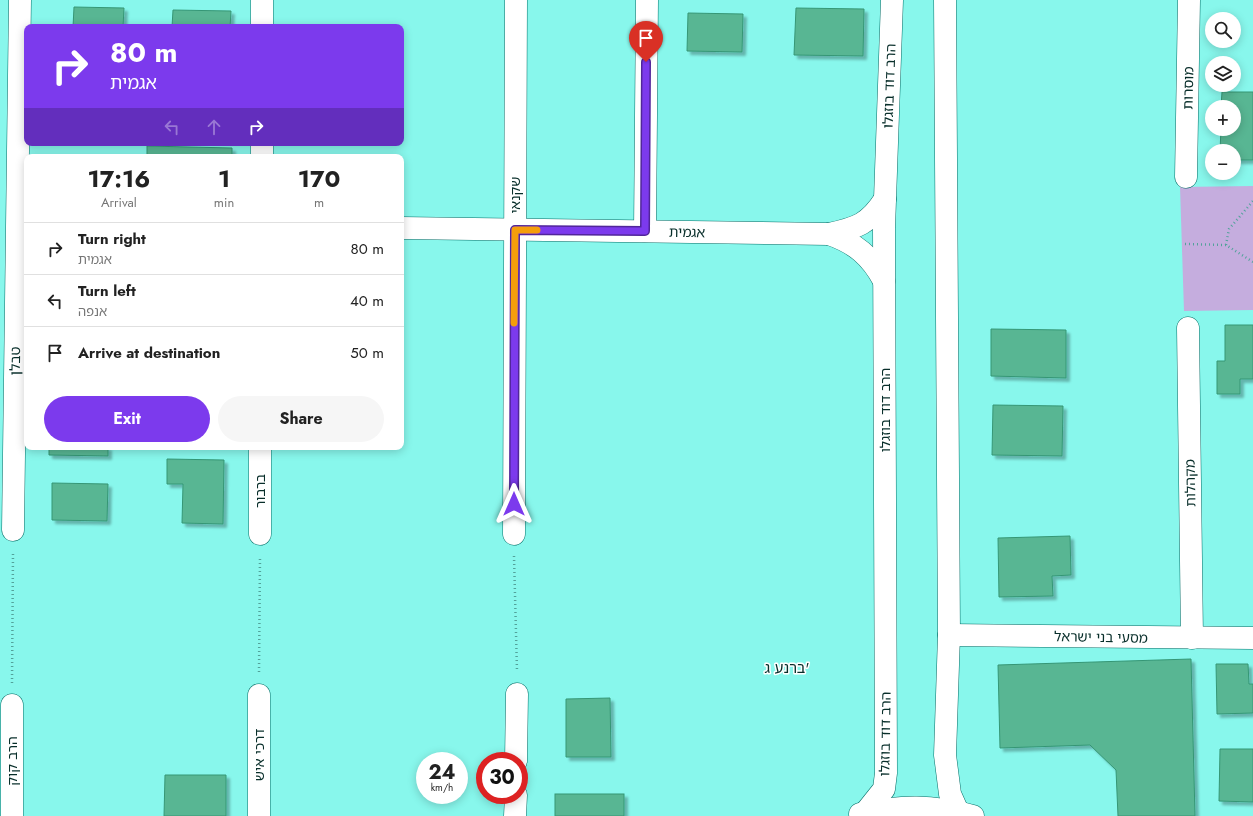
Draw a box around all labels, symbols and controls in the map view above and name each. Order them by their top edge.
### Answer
map controls [1205,12,1241,180]
button: search [1205,12,1241,48]
pin [629,21,663,62]
icon: arrive [635,27,657,49]
text: 80 m [110,32,177,73]
icon: right [44,40,96,92]
street label: הרב דוד בוזגלו [878,43,900,129]
button: layers [1205,56,1241,92]
street label: מוסרות [1178,66,1198,110]
text: אגמית [110,70,157,96]
button: + [1205,100,1241,136]
icon: left [161,116,183,138]
icon: ahead [203,116,225,138]
icon: right [245,116,267,138]
button: − [1205,144,1241,180]
text: 17:16 [88,161,150,196]
text: 1 [218,161,230,196]
text: 170 [298,161,340,196]
street label: שקנאי [505,176,525,214]
text: Arrival [101,193,137,212]
text: min [214,193,234,212]
text: m [314,193,324,212]
street label: אגמית [669,222,706,242]
text: Turn right [78,228,146,250]
icon: right [44,238,66,260]
text: 80 m [351,238,384,260]
text: אגמית [78,250,112,269]
text: Turn left [78,280,136,302]
icon: left [44,290,66,312]
text: 40 m [350,290,384,312]
text: אנפה [78,302,107,321]
icon: arrive [44,342,66,364]
text: Arrive at destination [78,342,220,364]
text: 50 m [350,342,384,364]
street label: טבלן [5,346,25,376]
street label: הרב דוד בוזגלו [875,368,895,452]
button: Exit [44,396,210,442]
button: Share [218,396,384,442]
street label: מקהלות [1180,459,1200,507]
street label: ברבור [250,474,270,508]
position arrow [493,483,535,525]
street label: מסעי בני ישראל [1054,626,1148,648]
district label: ברנע ג' [764,657,810,679]
street label: הרב דוד בוזגלו [874,691,896,777]
street label: דרכי איש [249,728,269,781]
street label: הרב קוק [2,736,22,786]
speed limit sign: 30 [476,752,528,804]
text: 24 [428,758,456,787]
text: km/h [431,780,453,795]

